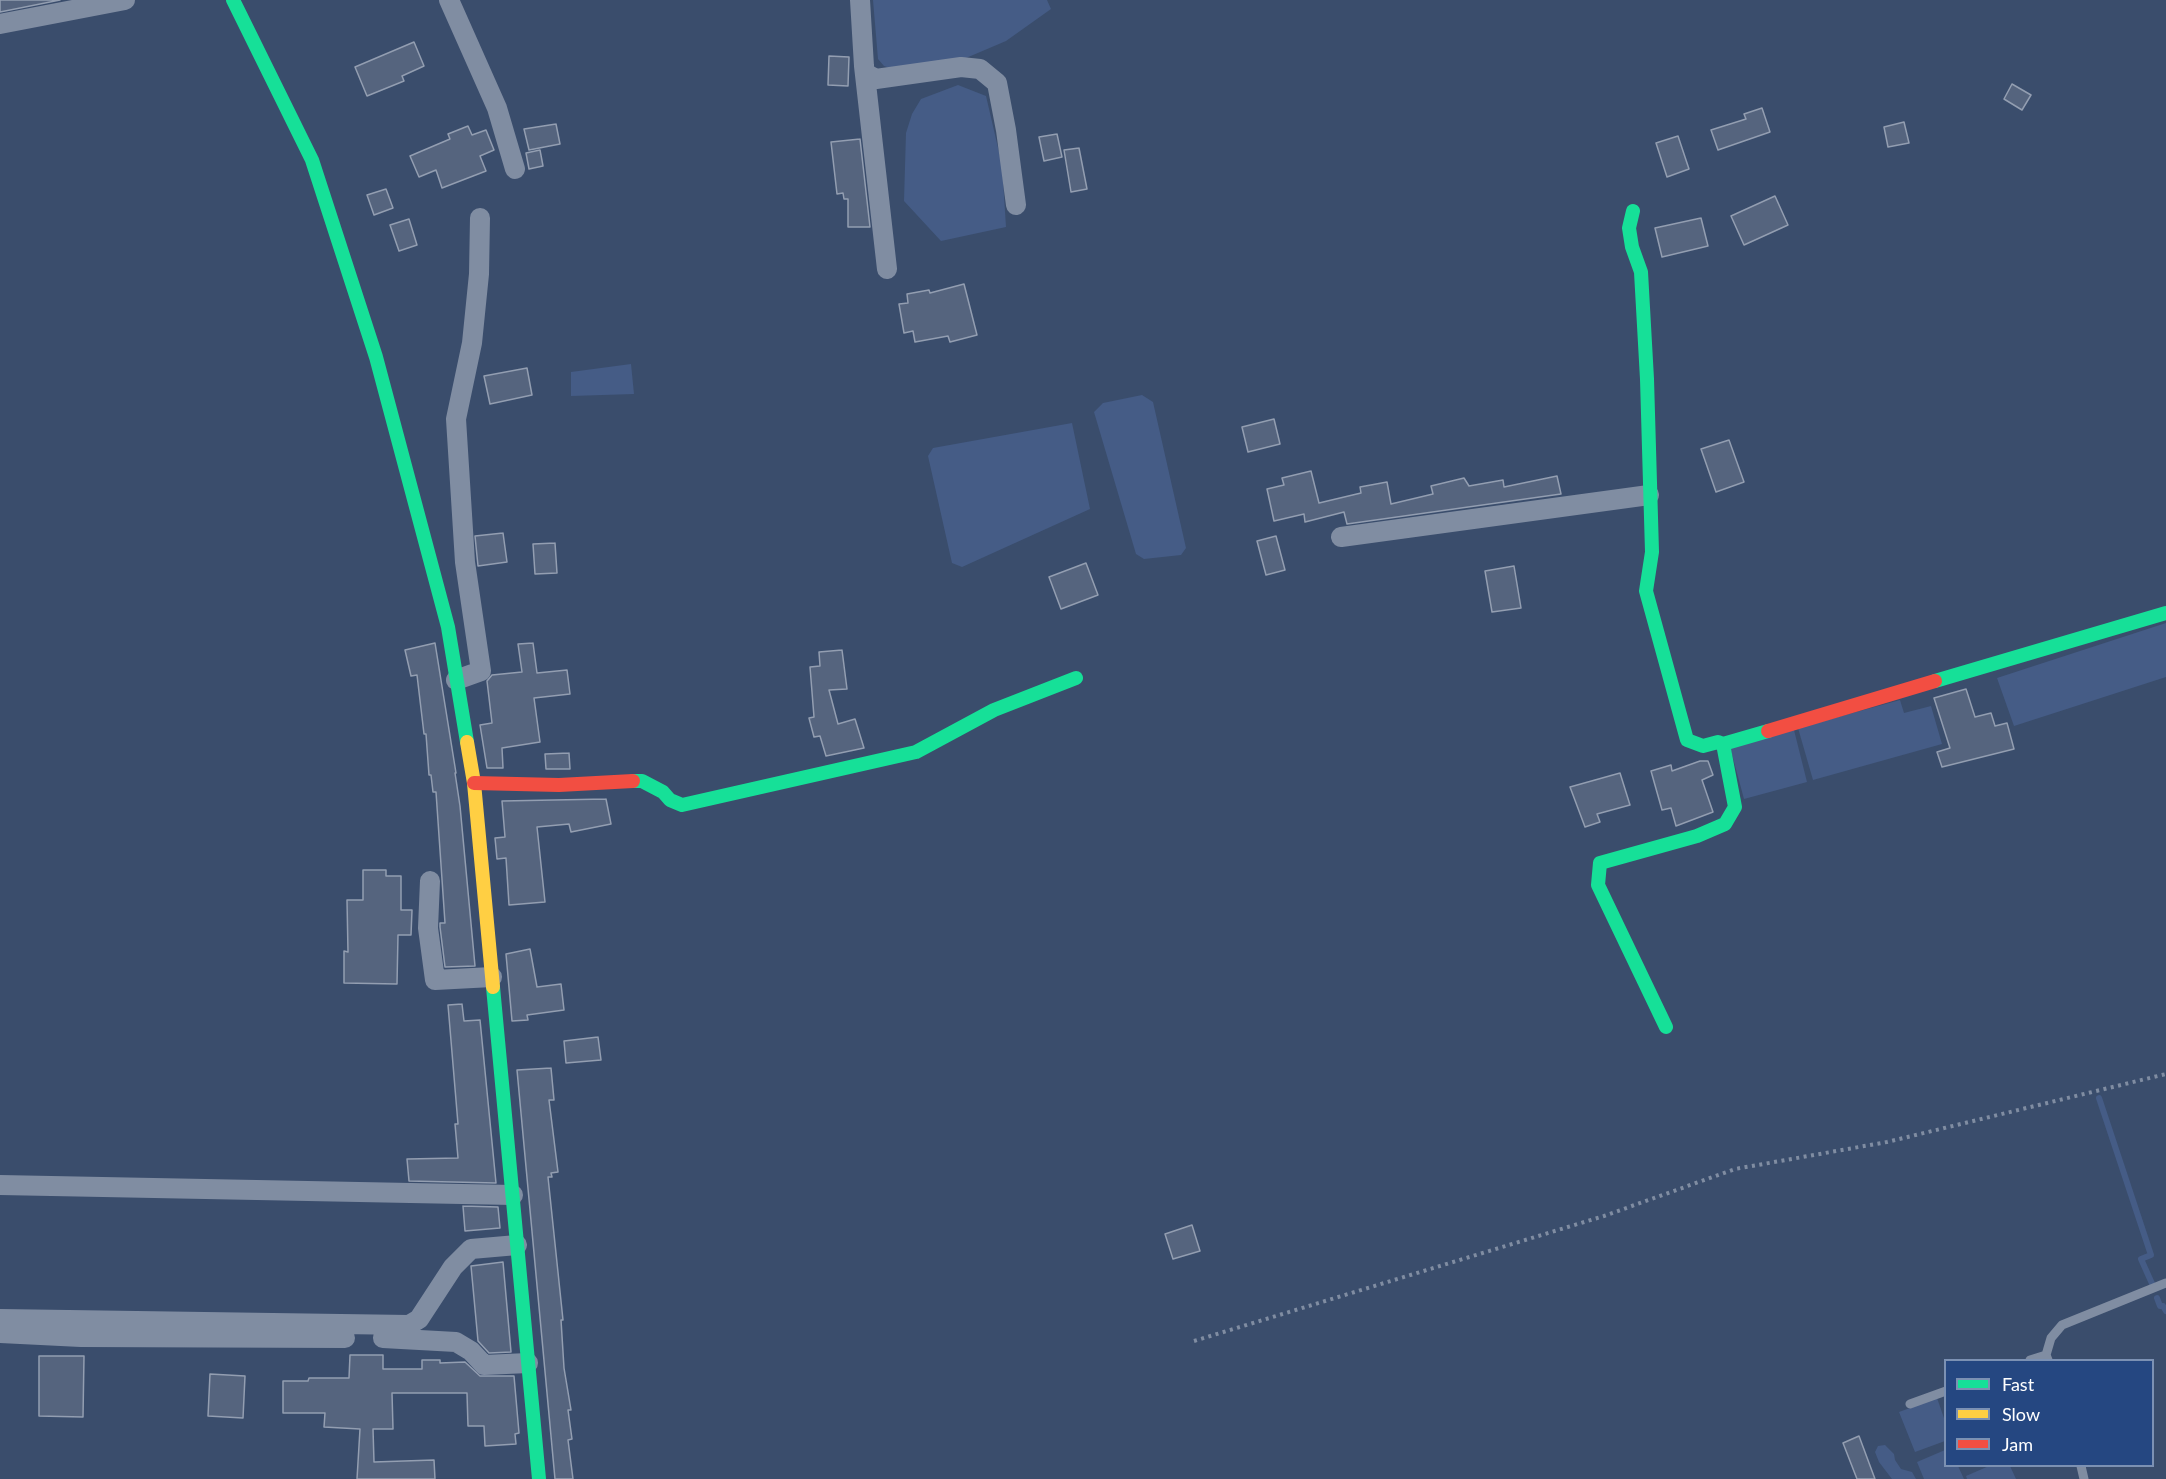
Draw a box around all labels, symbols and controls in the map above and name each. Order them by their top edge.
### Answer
legend [1944,1359,2154,1467]
text: Fast [2002,1373,2034,1395]
text: Slow [2002,1403,2040,1425]
text: Jam [2002,1433,2033,1455]

